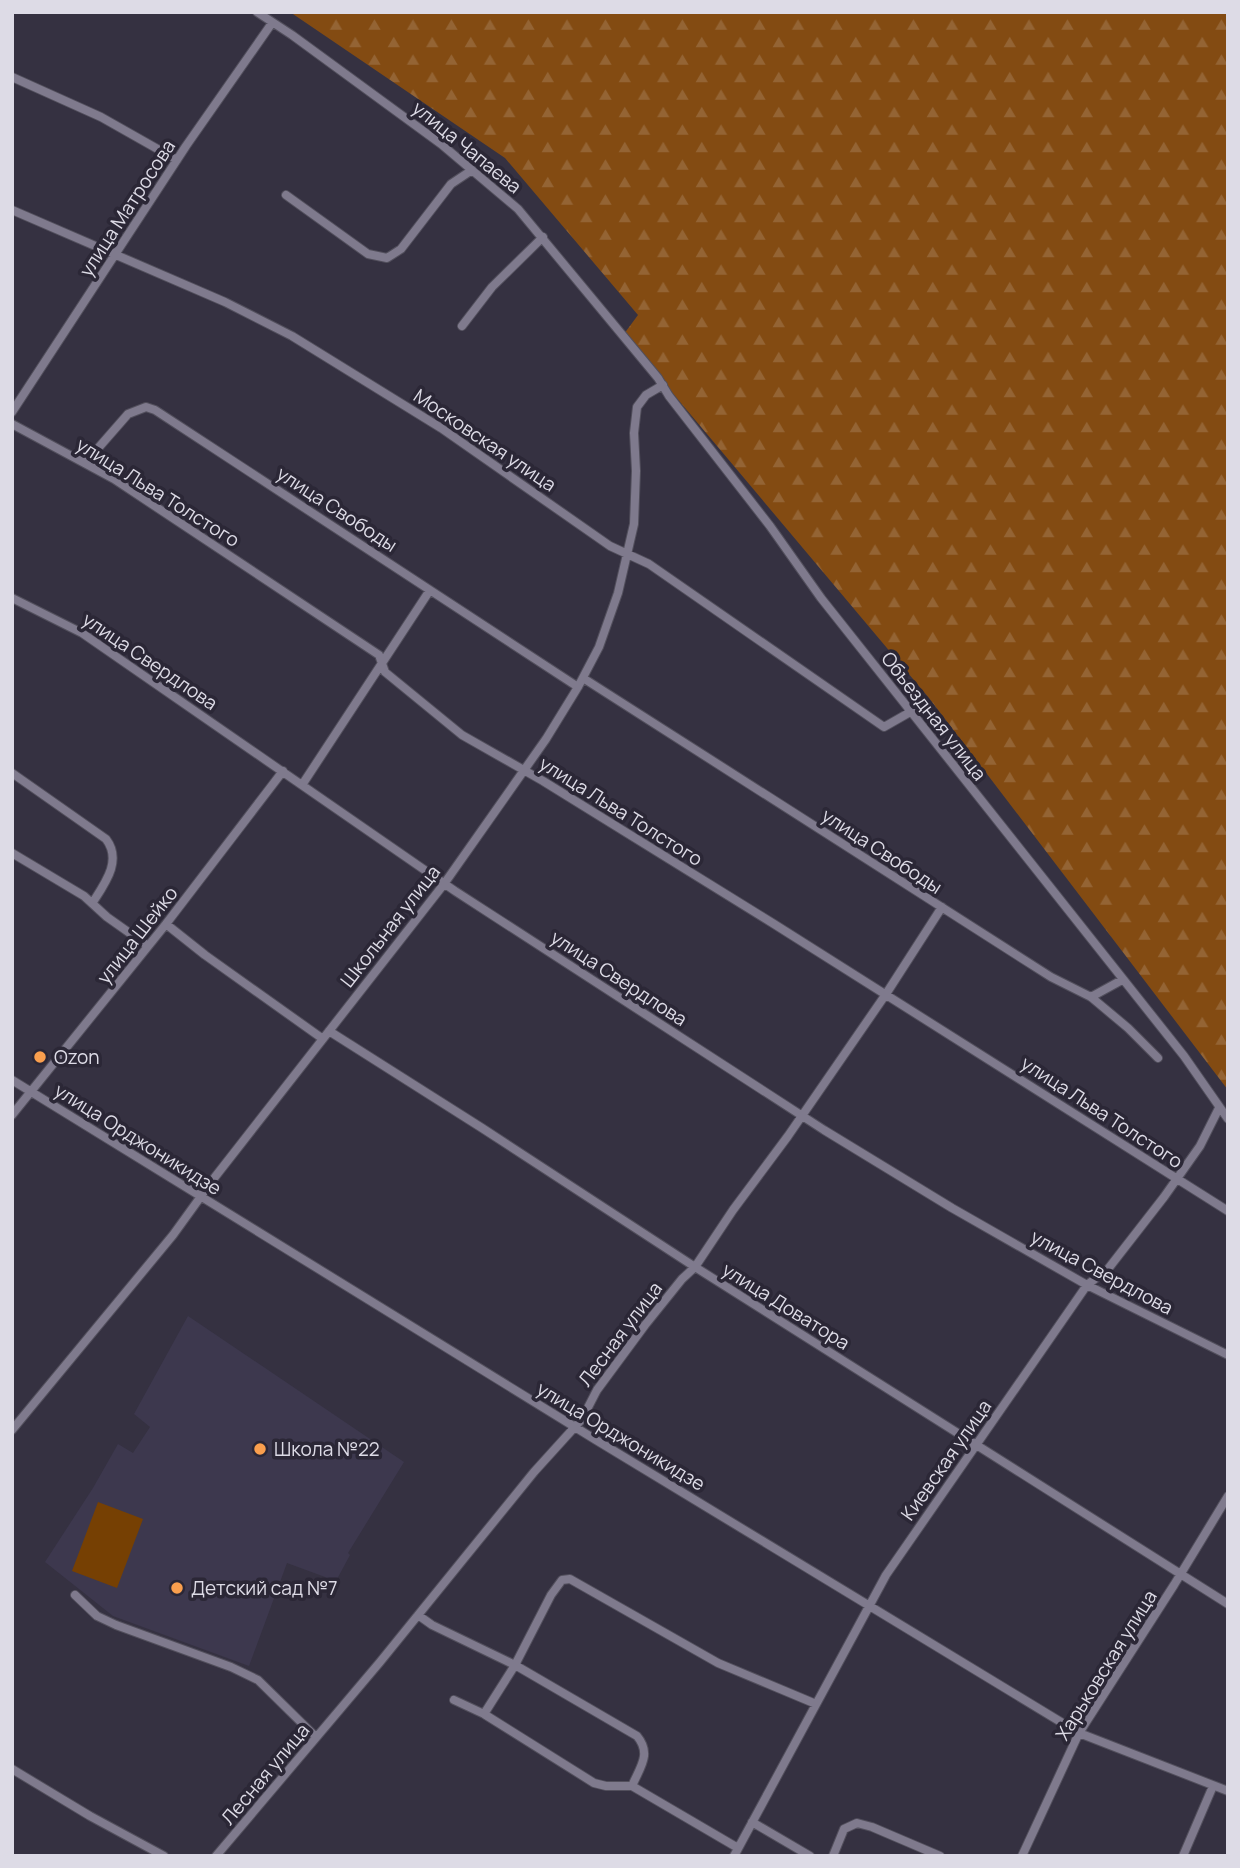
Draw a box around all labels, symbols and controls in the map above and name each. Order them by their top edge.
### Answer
street label: улица Чапаева [407,95,527,199]
street label: улица Матросова [73,135,181,281]
street label: Московская улица [409,383,561,497]
street label: улица Льва Толстого [71,431,245,553]
street label: улица Свободы [272,460,402,558]
street label: улица Свердлова [77,606,223,716]
street label: Объездная улица [875,646,993,786]
street label: улица Льва Толстого [534,750,708,872]
street label: улица Свободы [817,802,947,900]
street label: Школьная улица [334,860,446,992]
street label: улица Шейко [91,881,183,989]
street label: улица Свердлова [546,924,692,1032]
place label: Ozon [54,1044,100,1070]
marker: Ozon [32,1049,48,1065]
street label: улица Льва Толстого [1016,1050,1188,1174]
street label: улица Орджоникидзе [50,1077,226,1201]
street label: улица Свердлова [1026,1223,1178,1321]
street label: улица Доватора [717,1256,855,1356]
street label: Лесная улица [572,1276,668,1392]
street label: улица Орджоникидзе [532,1375,710,1497]
street label: Киевская улица [895,1394,997,1526]
place label: Школа №22 [274,1436,380,1462]
marker: Школа №22 [252,1441,268,1457]
place label: Детский сад №7 [191,1575,338,1601]
marker: Детский сад №7 [169,1580,185,1596]
street label: Харьковская улица [1049,1585,1163,1745]
street label: Лесная улица [215,1718,315,1830]

